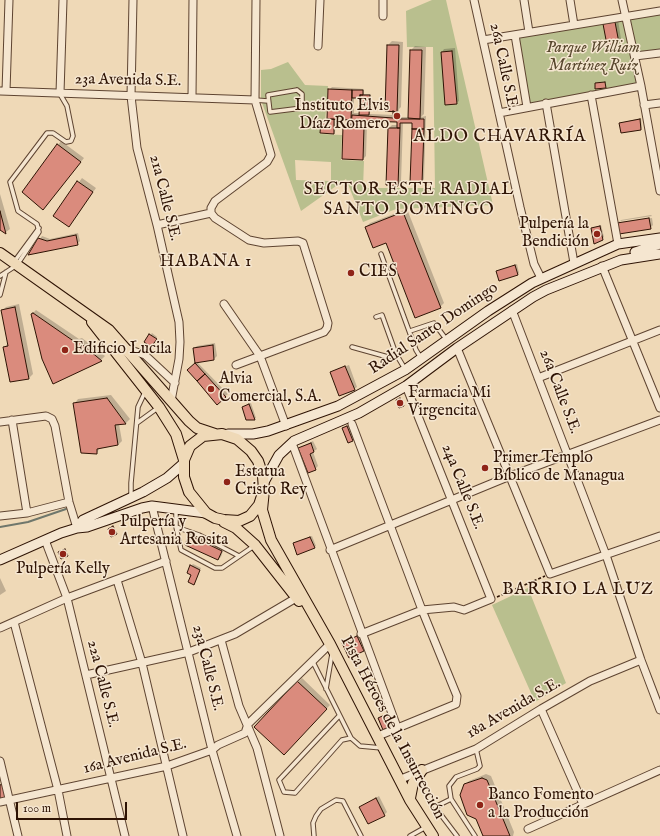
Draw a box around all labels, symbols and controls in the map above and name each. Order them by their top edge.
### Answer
street label: 26a Calle S.E. [484,22,522,112]
park label: Parque William Martínez Ruíz [546,39,640,77]
street label: 23a Avenida S.E. [75,70,181,92]
place label: Instituto Elvis Díaz Romero [295,97,389,135]
marker: Instituto Elvis Díaz Romero [392,111,402,121]
district label: ALDO CHAVARRÍA [414,128,586,148]
street label: 21a Calle S.E. [144,153,184,243]
district label: SECTOR ESTE RADIAL SANTO DOMINGO [304,181,514,221]
place label: Pulpería la Bendición [519,215,589,253]
marker: Pulpería la Bendición [592,229,602,239]
district label: HABANA 1 [160,253,252,273]
place label: CIES [359,263,397,283]
marker: CIES [346,268,356,278]
street label: Radial Santo Domingo [366,279,502,379]
place label: Edificio Lucila [73,340,172,360]
marker: Edificio Lucila [60,345,70,355]
street label: 26a Calle S.E. [534,347,584,437]
place label: Alvia Comercial, S.A. [219,370,322,408]
marker: Alvia Comercial, S.A. [206,384,216,394]
place label: Farmacia Mi Virgencita [408,384,491,422]
marker: Farmacia Mi Virgencita [395,398,405,408]
street label: 24a Calle S.E. [436,442,488,532]
place label: Primer Templo Bíblico de Managua [493,449,625,487]
place label: Estatua Cristo Rey [235,463,307,501]
marker: Primer Templo Bíblico de Managua [480,463,490,473]
marker: Estatua Cristo Rey [222,477,232,487]
place label: Pulpería y Artesania Rosita [120,513,228,551]
marker: Pulpería y Artesania Rosita [107,527,117,537]
marker: Pulpería Kelly [58,549,68,559]
place label: Pulpería Kelly [16,560,110,580]
district label: BARRIO LA LUZ [502,581,654,601]
street label: 23a Calle S.E. [187,623,227,713]
street label: Pista Héroes de la Insurrección [336,633,448,823]
street label: 22a Calle S.E. [82,638,122,730]
street label: 18a Avenida S.E. [464,674,564,744]
street label: 16a Avenida S.E. [81,735,189,779]
place label: Banco Fomento a la Producción [488,786,594,824]
scale bar [18,794,129,820]
marker: Banco Fomento a la Producción [475,800,485,810]
text: 100 m [23,801,51,816]

